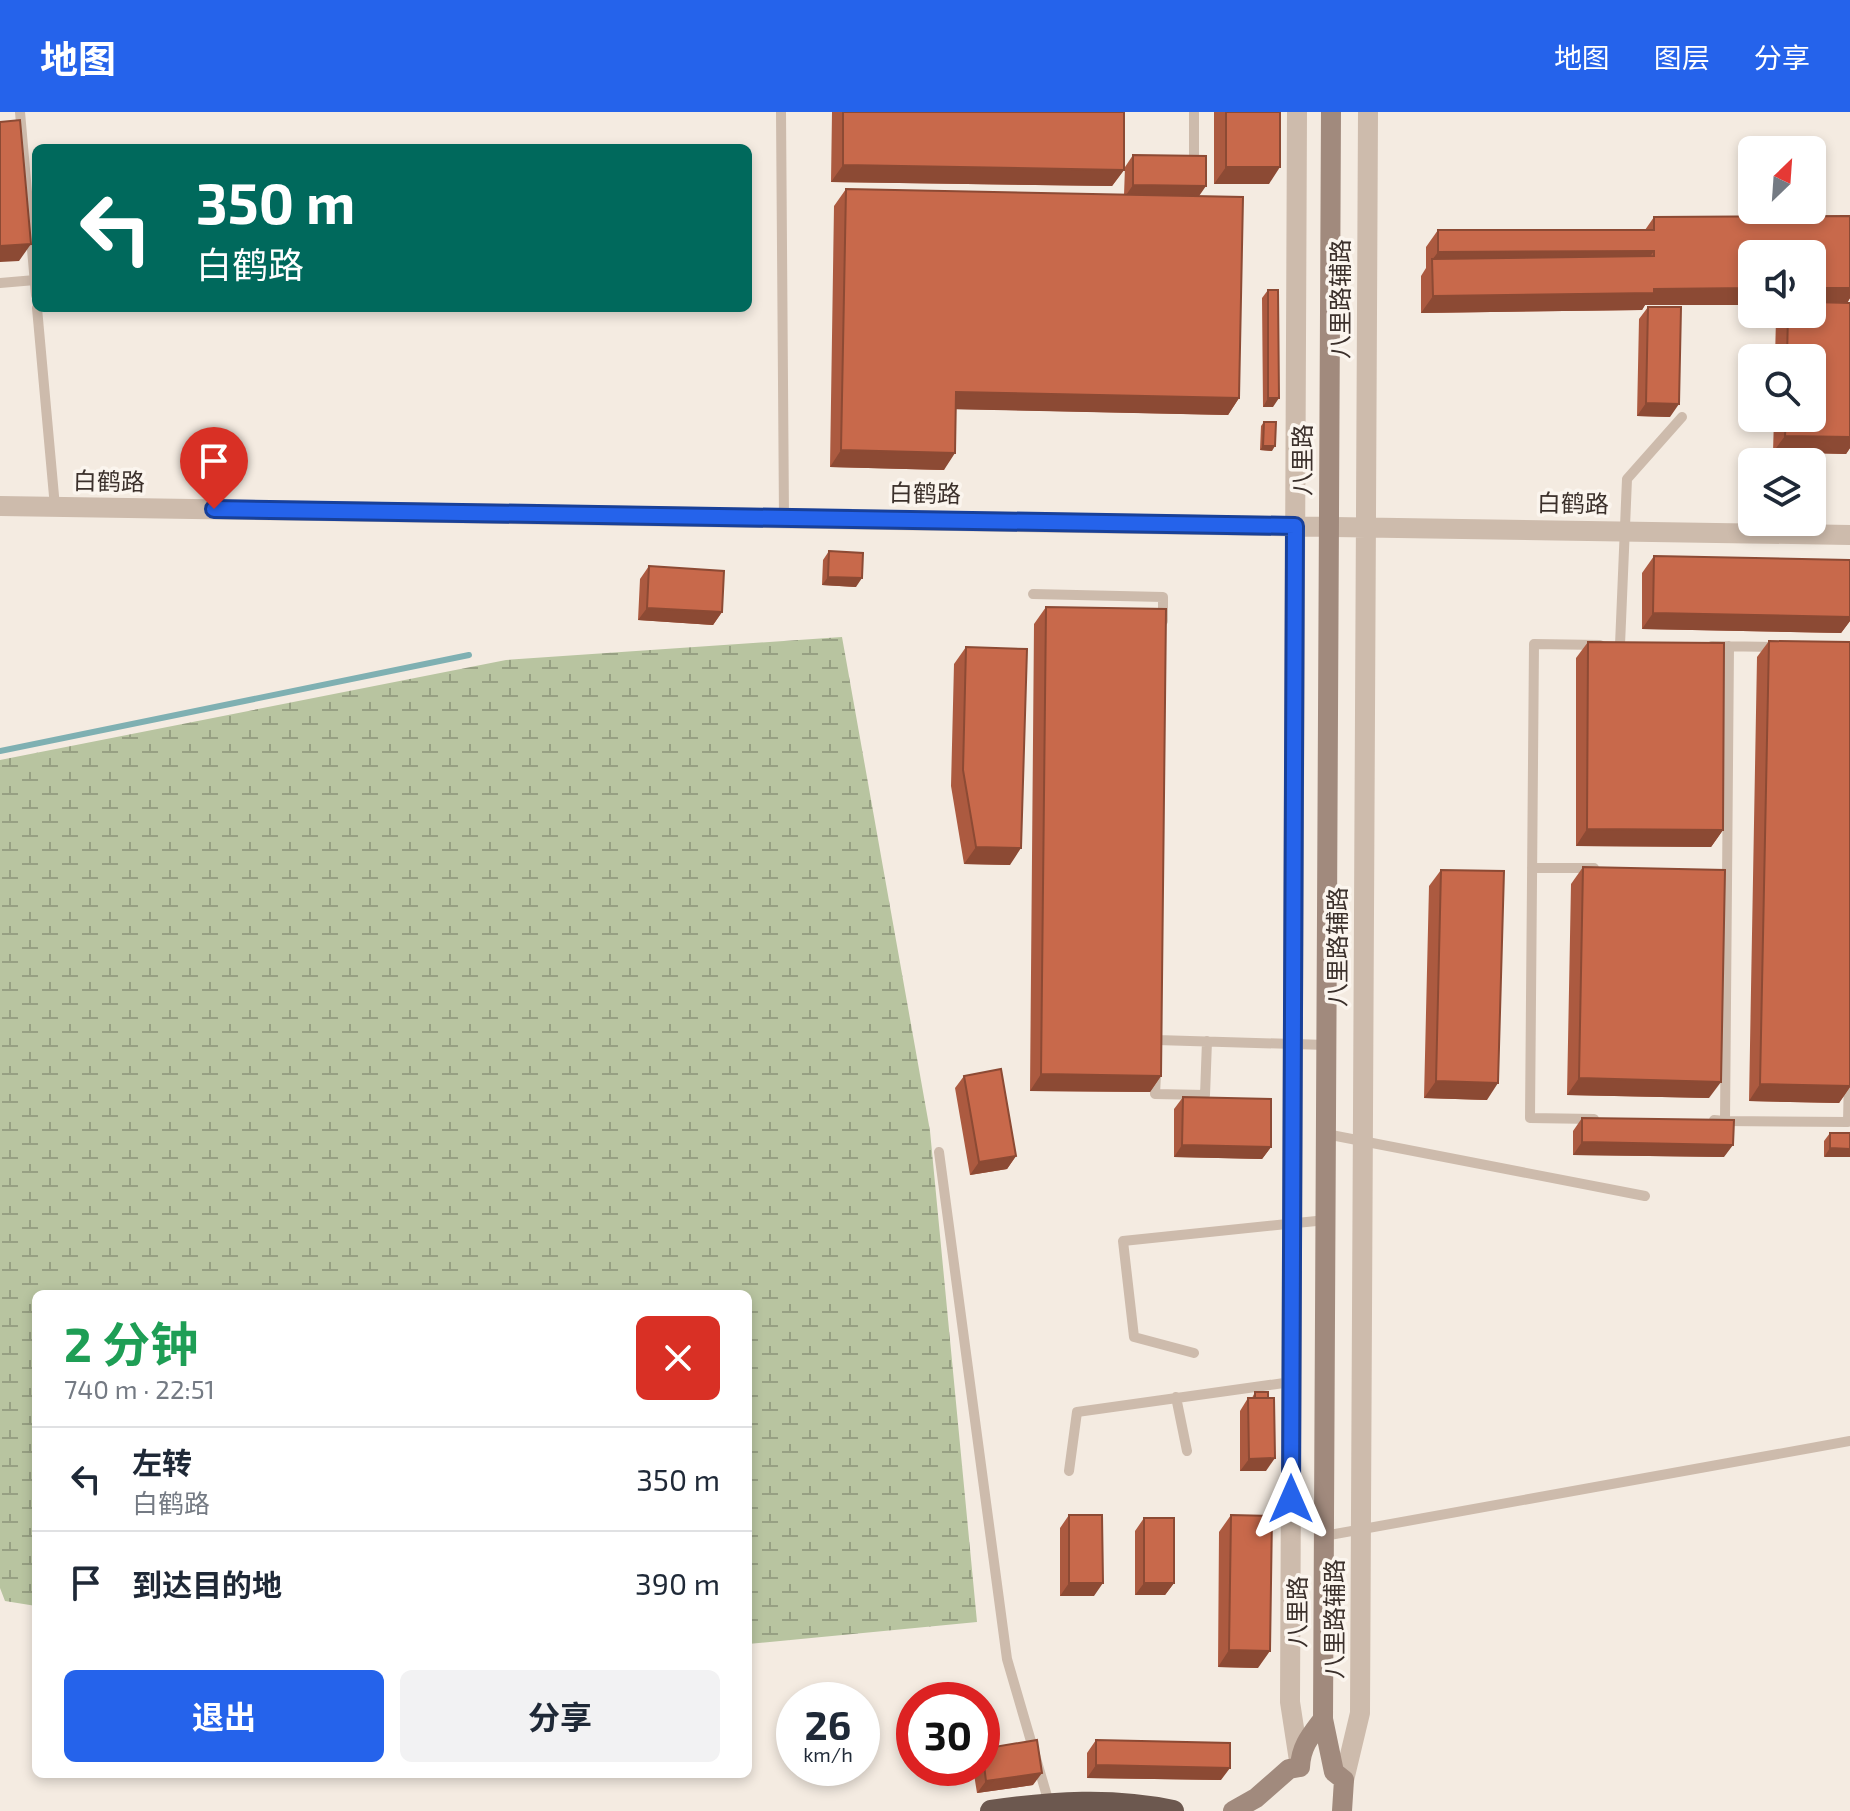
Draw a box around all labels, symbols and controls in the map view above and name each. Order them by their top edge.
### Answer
text: 地图 [40,35,116,81]
text: 地图 [1554,40,1610,74]
text: 图层 [1654,40,1710,74]
text: 分享 [1754,40,1810,74]
north arrow [1738,136,1826,224]
map controls [1738,136,1826,536]
text: 350 m [196,168,355,235]
icon: left [64,176,168,280]
street label: 八里路辅路 [1325,239,1354,359]
button: sound [1738,240,1826,328]
text: 白鹤路 [196,242,304,285]
button: search [1738,344,1826,432]
street label: 八里路 [1287,424,1316,496]
pin [180,427,248,509]
icon: arrive [192,439,236,483]
button: layers [1738,448,1826,536]
street label: 白鹤路 [73,465,145,496]
street label: 白鹤路 [889,477,961,508]
street label: 白鹤路 [1537,487,1609,518]
street label: 八里路辅路 [1322,887,1351,1007]
text: 2 分钟 [64,1314,198,1372]
button: close [636,1316,720,1400]
text: 740 m · 22:51 [64,1373,215,1404]
text: 左转 [132,1444,192,1480]
icon: left [64,1457,108,1501]
position arrow [1249,1457,1333,1541]
text: 350 m [636,1461,720,1497]
text: 白鹤路 [132,1487,210,1518]
street label: 八里路辅路 [1319,1559,1348,1679]
icon: arrive [64,1561,108,1605]
text: 390 m [635,1565,720,1601]
text: 到达目的地 [132,1566,282,1602]
street label: 八里路 [1282,1576,1311,1648]
button: 退出 [64,1670,384,1762]
button: 分享 [400,1670,720,1762]
speed limit sign: 30 [896,1682,1000,1786]
text: 26 [805,1700,851,1748]
text: km/h [803,1742,853,1766]

